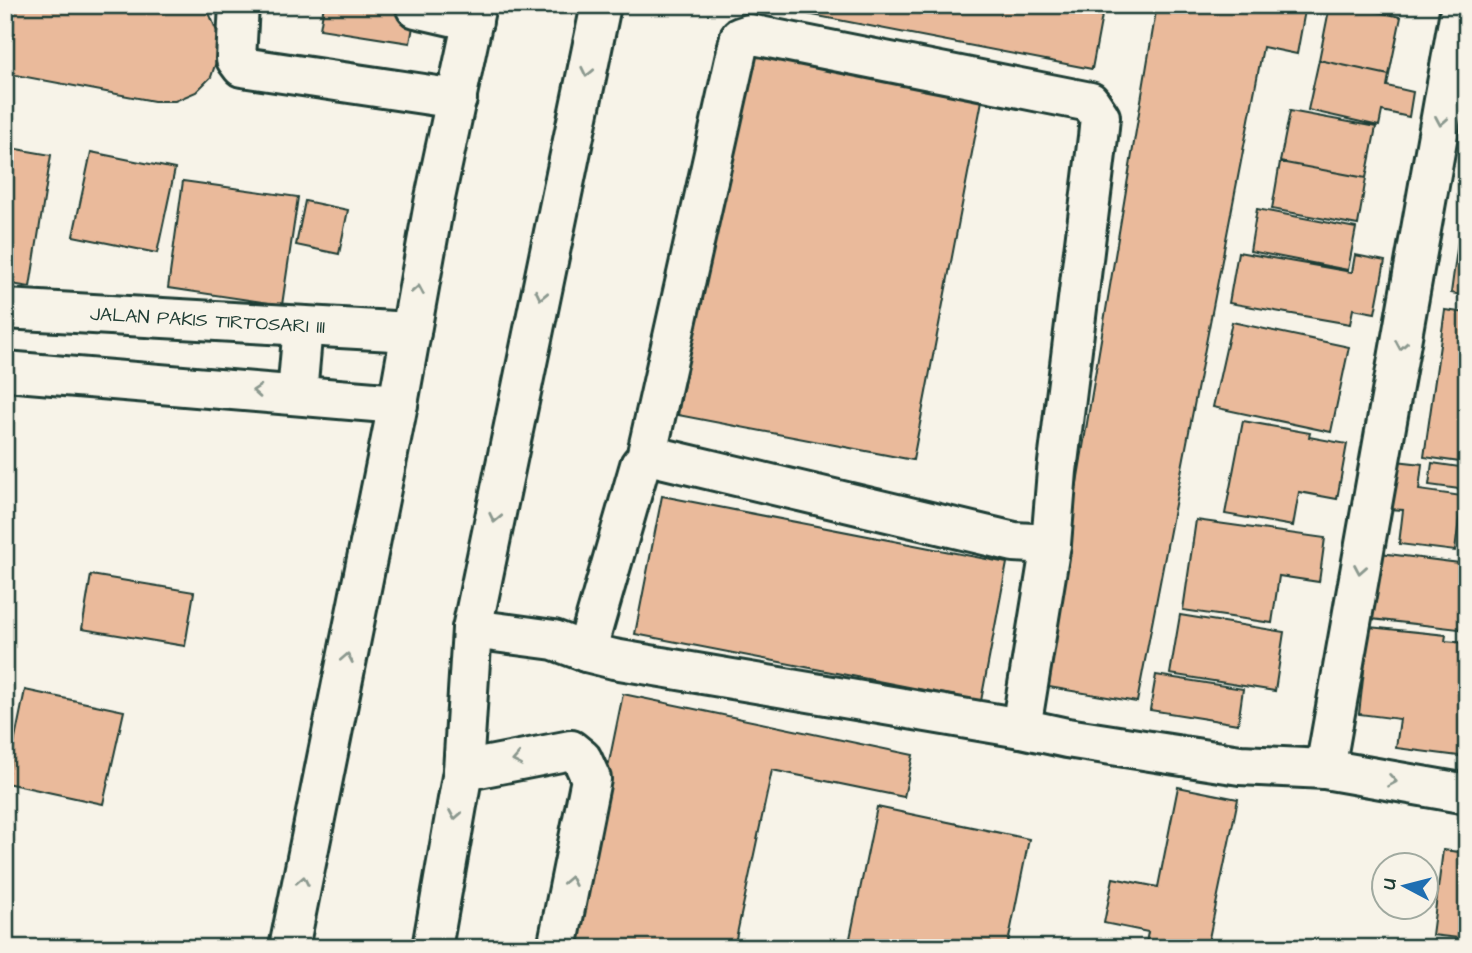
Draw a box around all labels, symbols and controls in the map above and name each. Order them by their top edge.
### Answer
one-way arrow [580,66,595,78]
one-way arrow [1434,115,1449,127]
one-way arrow [410,284,425,296]
one-way arrow [534,289,549,301]
street label: JALAN PAKIS TIRTOSARI III [89,300,326,341]
one-way arrow [1394,339,1409,351]
one-way arrow [251,384,262,399]
one-way arrow [488,512,503,524]
one-way arrow [1354,562,1369,574]
one-way arrow [339,652,354,664]
one-way arrow [511,752,523,767]
one-way arrow [1386,773,1398,788]
one-way arrow [448,809,463,821]
north arrow [1370,852,1440,922]
one-way arrow [294,875,309,887]
one-way arrow [562,875,577,887]
text: U [1376,877,1404,891]

